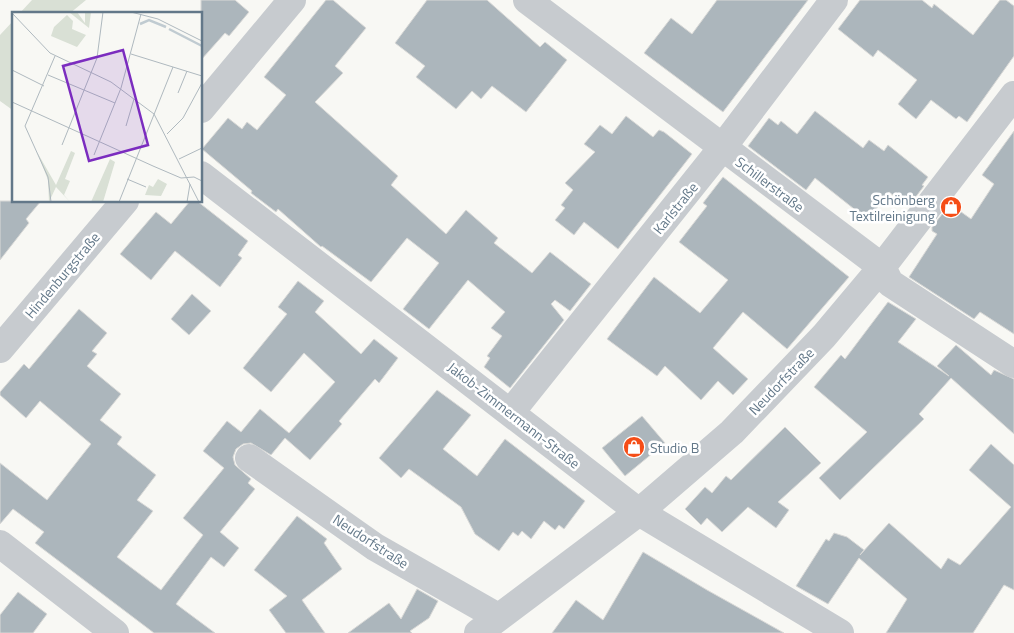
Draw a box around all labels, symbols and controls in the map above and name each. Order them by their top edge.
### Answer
inset map [12,12,202,202]
street label: Schillerstraße [731,151,809,217]
street label: Karlstraße [648,178,702,238]
place label: Schönberg Textilreinigung [850,189,935,226]
shop icon: Schönberg Textilreinigung [939,195,963,219]
street label: Hindenburgstraße [20,227,104,323]
street label: Neudorfstraße [743,343,819,419]
street label: Jakob-Zimmermann-Straße [443,357,585,473]
shop icon: Studio B [622,435,646,459]
place label: Studio B [650,437,699,458]
street label: Neudorfstraße [329,509,413,573]

